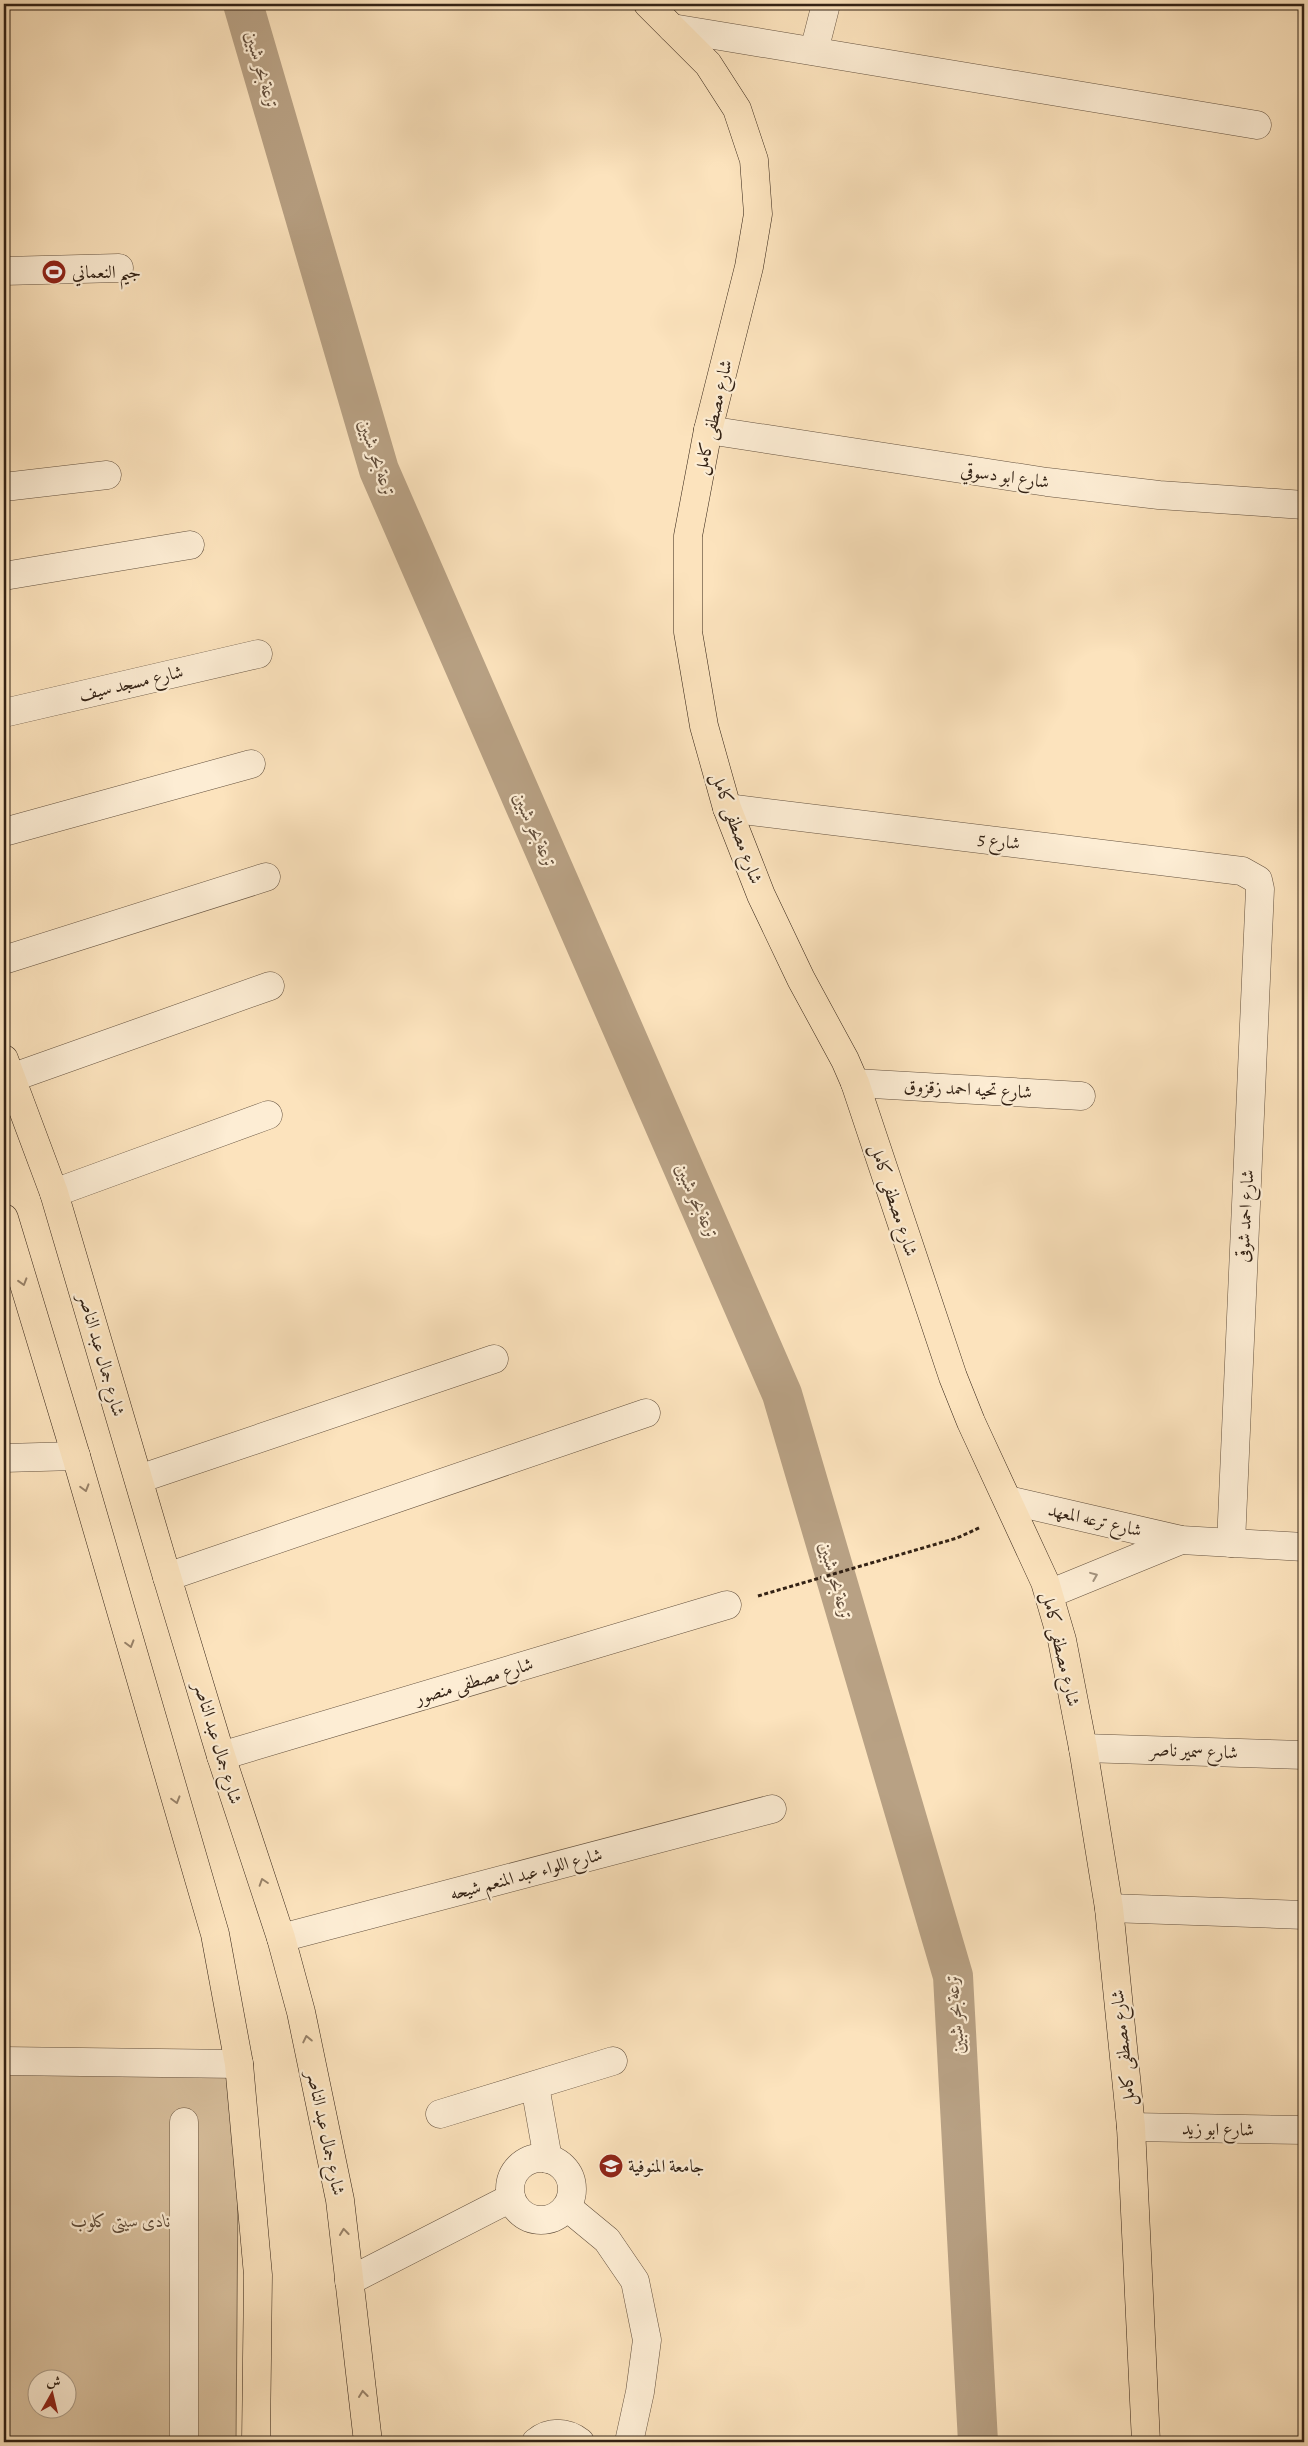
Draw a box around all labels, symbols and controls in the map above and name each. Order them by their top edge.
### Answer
water label: ترعة بحر شبين [238,28,286,113]
sports icon: جيم النعماني [41,259,67,285]
place label: جيم النعماني [72,260,141,290]
street label: شارع مصطفى كامل [688,357,741,477]
water label: ترعة بحر شبين [352,416,403,501]
street label: شارع ابو دسوقي [959,458,1051,497]
street label: شارع مسجد سيف [76,659,186,710]
street label: شارع مصطفى كامل [703,769,768,888]
water label: ترعة بحر شبين [507,788,563,873]
street label: شارع 5 [976,826,1022,858]
street label: شارع تحيه احمد زقزوق [903,1074,1033,1107]
street label: شارع مصطفى كامل [862,1141,923,1260]
water label: ترعة بحر شبين [669,1159,725,1244]
street label: شارع احمد شوقى [1231,1169,1262,1263]
one-way arrow [17,1277,27,1285]
street label: شارع جمال عبد الناصر [70,1289,131,1420]
one-way arrow [79,1483,89,1491]
street label: شارع ترعه المعهد [1045,1498,1144,1545]
water label: ترعة بحر شبين [812,1539,860,1624]
one-way arrow [1089,1571,1098,1582]
street label: شارع مصطفى كامل [1033,1589,1086,1709]
one-way arrow [125,1639,135,1647]
street label: شارع مصطفى منصور [410,1652,537,1714]
street label: شارع جمال عبد الناصر [185,1677,248,1808]
street label: شارع سمير ناصر [1148,1737,1238,1768]
one-way arrow [170,1795,180,1803]
street label: شارع اللواء عبد المنعم شيحه [447,1842,606,1911]
one-way arrow [258,1879,268,1887]
water label: ترعة بحر شبين [939,1972,971,2055]
street label: شارع مصطفى كامل [1105,1988,1144,2107]
one-way arrow [302,2034,313,2043]
street label: شارع جمال عبد الناصر [298,2067,351,2198]
street label: شارع ابو زيد [1182,2116,1254,2145]
school or university icon: جامعة المنوفية [598,2153,624,2179]
place label: جامعة المنوفية [628,2154,704,2178]
park label: نادى سيتى كلوب [71,2209,171,2234]
one-way arrow [339,2228,350,2236]
north arrow [28,2368,78,2418]
text: ش [46,2371,62,2392]
one-way arrow [358,2390,369,2398]

